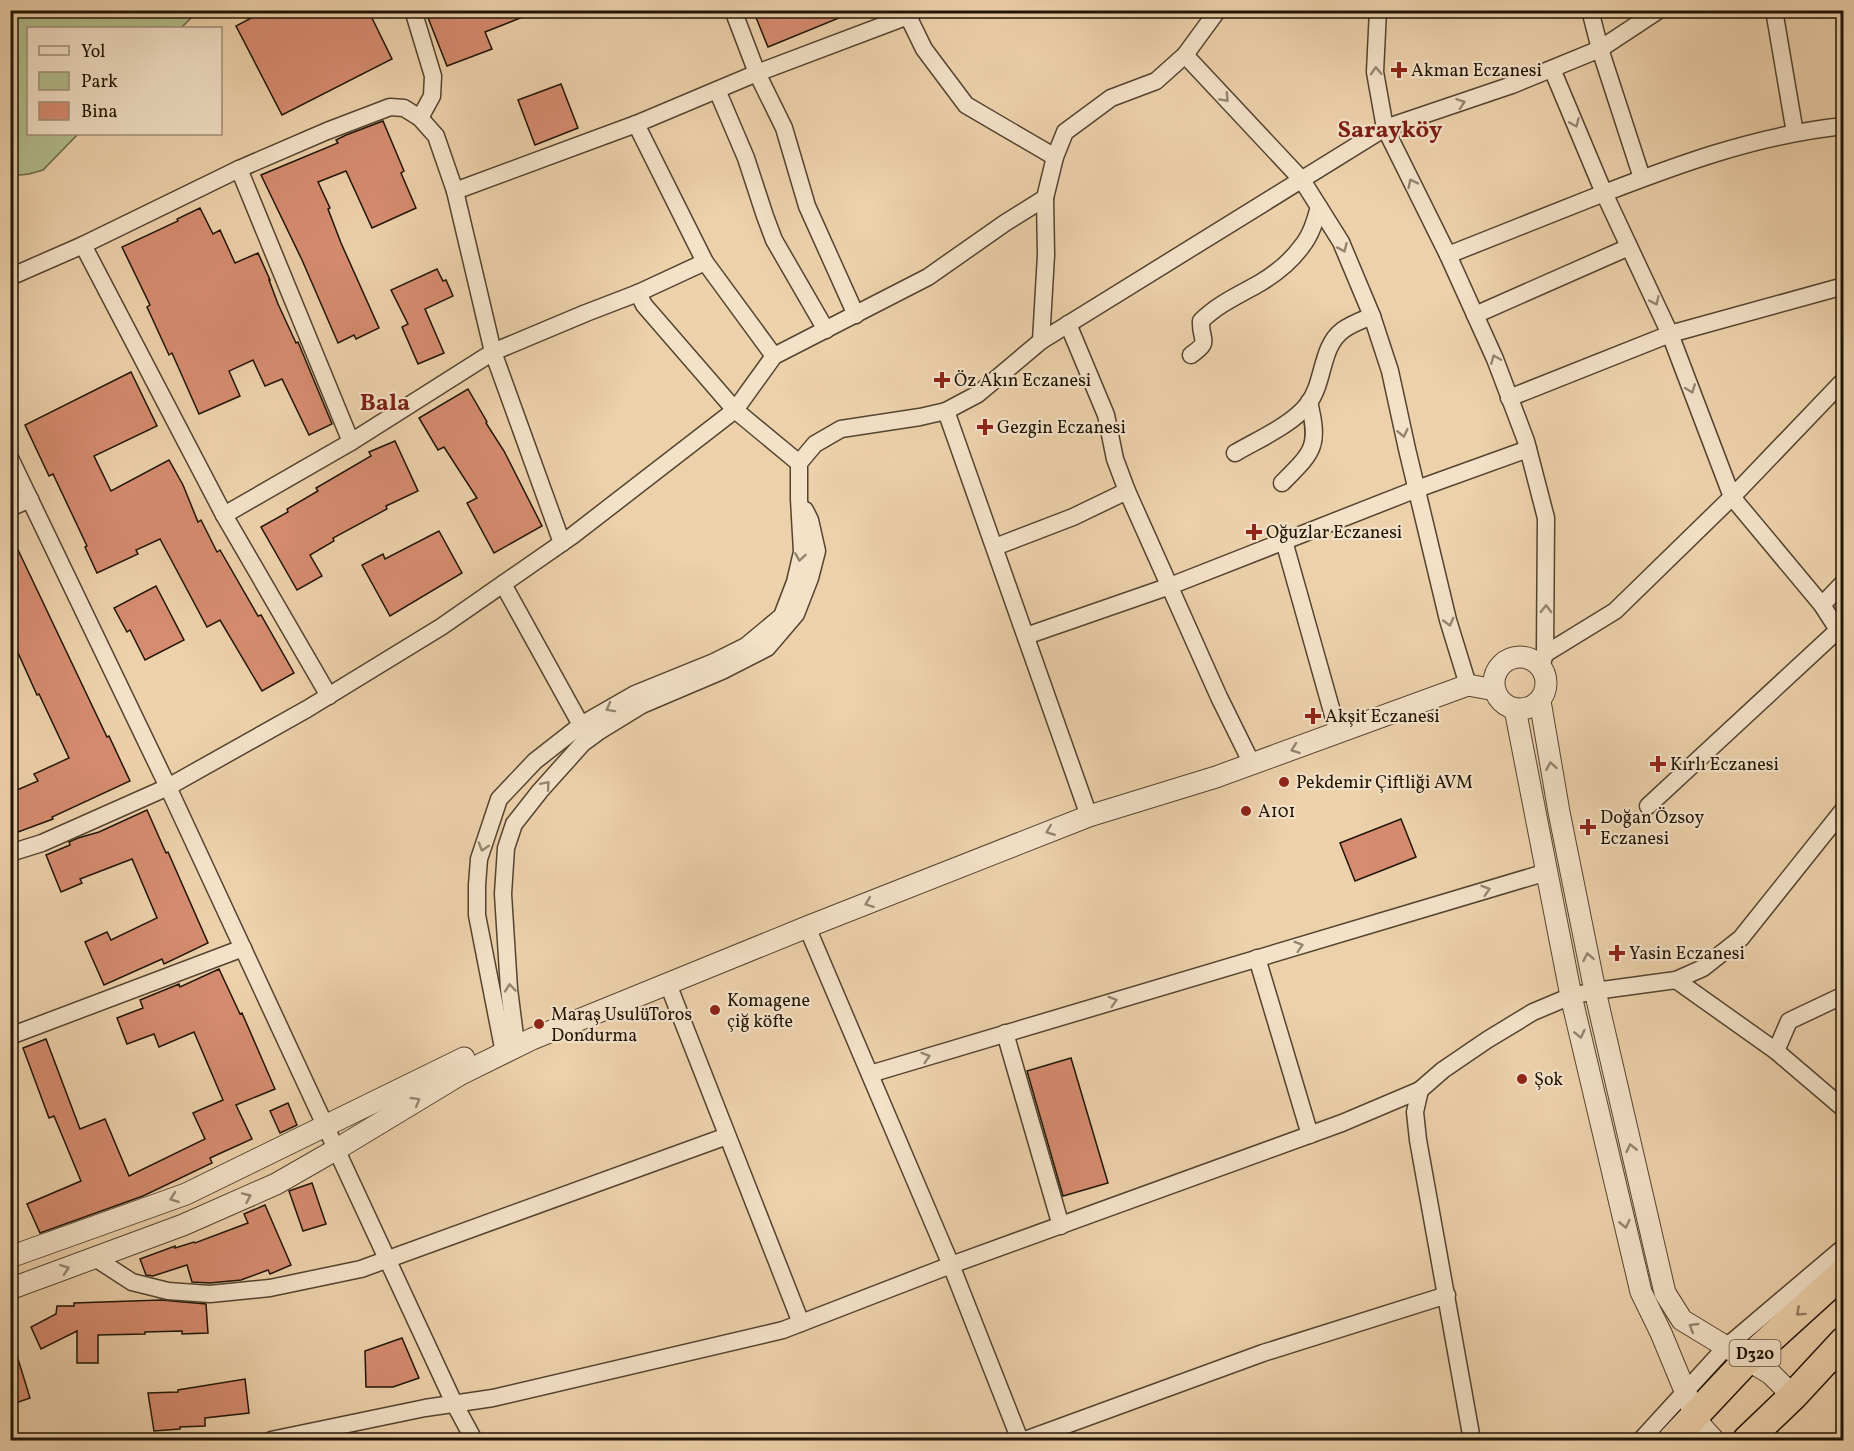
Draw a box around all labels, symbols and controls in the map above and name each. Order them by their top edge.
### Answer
legend [27,27,222,135]
text: Yol [81,40,106,65]
place label: Akman Eczanesi [1411,59,1542,84]
marker: Akman Eczanesi [1392,63,1406,77]
one-way arrow [1370,66,1383,75]
text: Park [81,70,118,95]
one-way arrow [1218,91,1229,101]
one-way arrow [1455,98,1466,110]
text: Bina [81,100,117,125]
district label: Sarayköy [1338,114,1443,148]
one-way arrow [1567,117,1579,128]
one-way arrow [1408,178,1420,189]
one-way arrow [1336,241,1348,252]
one-way arrow [1647,294,1659,305]
one-way arrow [1490,355,1502,366]
place label: Öz Akın Eczanesi [954,369,1091,394]
marker: Öz Akın Eczanesi [935,373,949,387]
one-way arrow [1683,383,1696,393]
district label: Bala [360,387,410,421]
place label: Gezgin Eczanesi [997,416,1126,441]
marker: Gezgin Eczanesi [978,420,992,434]
one-way arrow [1396,427,1409,437]
place label: Oğuzlar Eczanesi [1266,521,1402,546]
marker: Oğuzlar Eczanesi [1247,525,1261,539]
one-way arrow [794,552,807,562]
one-way arrow [1540,604,1552,613]
one-way arrow [1441,617,1454,627]
one-way arrow [606,701,617,712]
place label: Akşit Eczanesi [1325,705,1440,730]
marker: Akşit Eczanesi [1306,709,1320,723]
one-way arrow [1290,741,1300,754]
place label: Kırlı Eczanesi [1670,753,1779,778]
marker: Kırlı Eczanesi [1651,757,1665,771]
one-way arrow [1545,761,1558,771]
place label: Pekdemir Çiftliği AVM [1296,771,1473,796]
marker: Pekdemir Çiftliği AVM [1277,775,1291,789]
one-way arrow [538,781,549,792]
place label: A101 [1258,800,1295,825]
marker: A101 [1239,804,1253,818]
place label: Doğan Özsoy Eczanesi [1600,806,1704,852]
marker: Doğan Özsoy Eczanesi [1581,820,1595,834]
one-way arrow [1045,824,1056,836]
one-way arrow [478,841,490,852]
one-way arrow [1480,885,1491,897]
one-way arrow [864,896,875,908]
one-way arrow [1293,941,1304,953]
place label: Yasin Eczanesi [1629,942,1745,967]
marker: Yasin Eczanesi [1610,946,1624,960]
one-way arrow [1583,953,1596,963]
one-way arrow [504,984,517,993]
place label: Komagene çiğ köfte [727,989,810,1035]
one-way arrow [1107,996,1117,1008]
place label: Maraş UsulüToros Dondurma [551,1003,692,1049]
marker: Komagene çiğ köfte [708,1003,722,1017]
marker: Maraş UsulüToros Dondurma [532,1017,546,1031]
one-way arrow [1572,1029,1585,1039]
one-way arrow [920,1052,931,1064]
place label: Şok [1534,1068,1563,1093]
marker: Şok [1515,1072,1529,1086]
one-way arrow [410,1096,420,1108]
one-way arrow [1626,1143,1639,1153]
one-way arrow [169,1191,180,1204]
one-way arrow [240,1192,251,1204]
one-way arrow [1618,1218,1631,1228]
one-way arrow [60,1263,70,1276]
one-way arrow [1797,1305,1807,1316]
one-way arrow [1689,1323,1699,1335]
road number: D320 [1730,1340,1780,1366]

